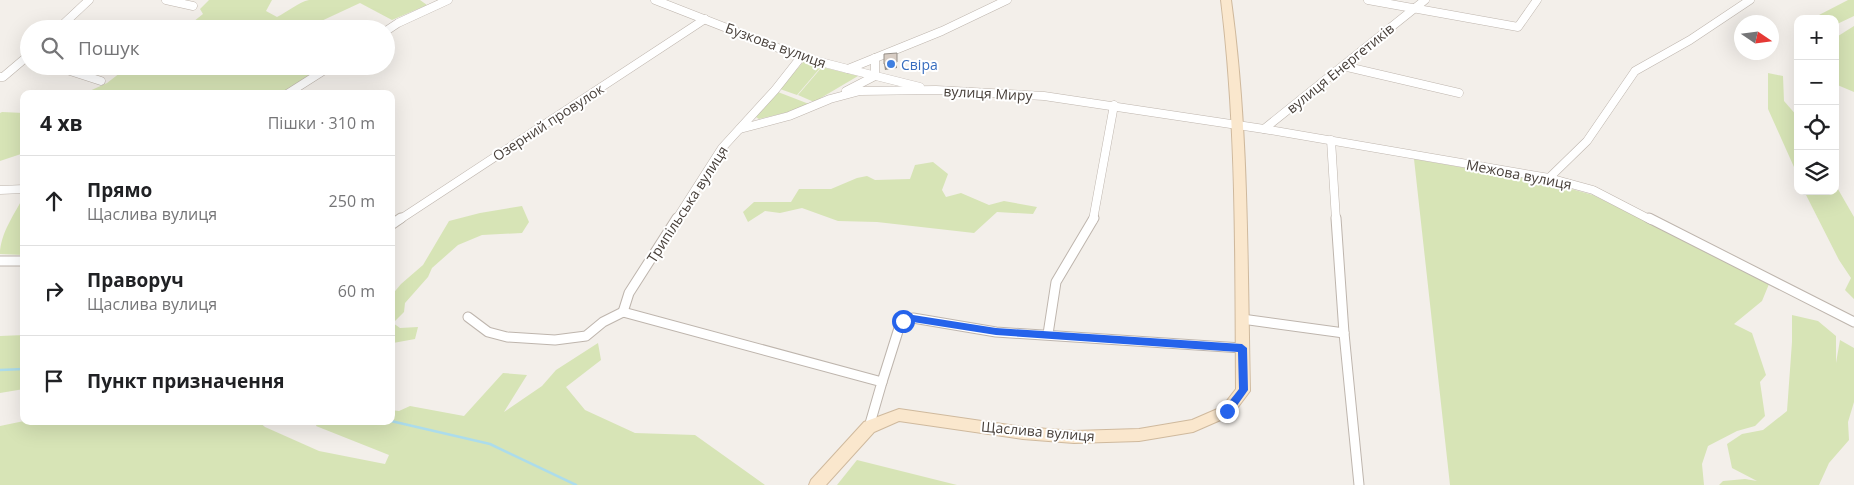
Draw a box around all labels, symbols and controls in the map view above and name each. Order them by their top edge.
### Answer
north arrow [1734,15,1779,60]
map controls [1794,15,1839,195]
button: + [1794,15,1839,60]
street label: Бузкова вулиця [723,18,829,72]
street label: вулиця Енергетиків [1282,19,1398,117]
search box [20,20,395,75]
icon: search [38,34,66,62]
text: Пошук [78,35,140,61]
place label: Свіра [901,55,938,74]
marker: Свіра [885,58,897,70]
button: − [1794,60,1839,105]
street label: Озерний провулок [489,79,608,165]
street label: вулиця Миру [943,81,1034,105]
button: locate [1794,105,1839,150]
text: 4 хв [40,109,83,137]
text: Пішки · 310 m [268,112,375,134]
street label: Трипільська вулиця [642,142,732,266]
button: layers [1794,150,1839,195]
street label: Межова вулиця [1465,154,1573,194]
text: Прямо [87,177,152,203]
icon: ahead [40,187,68,215]
text: 250 m [329,190,375,212]
text: Щаслива вулиця [87,203,217,225]
text: Праворуч [87,267,184,293]
icon: right [40,277,68,305]
text: 60 m [338,280,375,302]
text: Щаслива вулиця [87,293,217,315]
route start [892,310,915,333]
icon: arrive [40,367,68,395]
text: Пункт призначення [87,368,285,394]
route end [1216,400,1239,423]
street label: Щаслива вулиця [980,417,1096,445]

